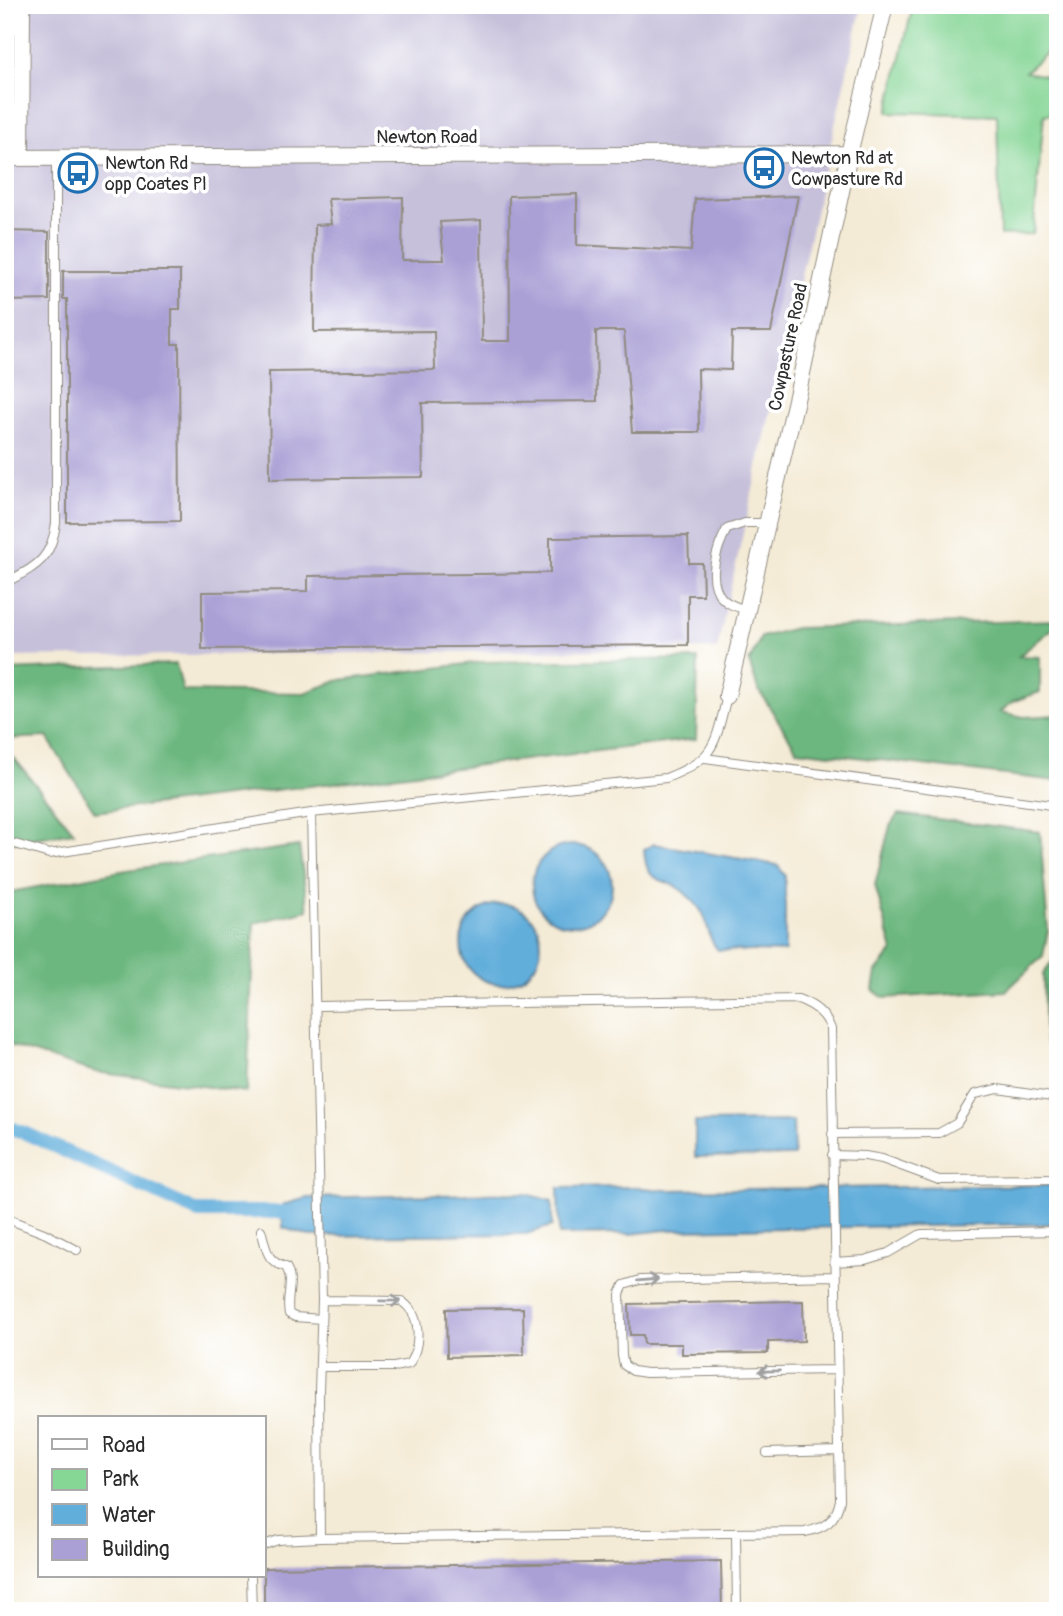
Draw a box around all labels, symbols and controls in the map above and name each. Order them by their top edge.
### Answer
street label: Newton Road [376,126,478,149]
bus stop icon: Newton Rd at Cowpasture Rd [743,147,785,189]
place label: Newton Rd at Cowpasture Rd [791,147,903,191]
bus stop icon: Newton Rd opp Coates Pl [57,152,99,194]
place label: Newton Rd opp Coates Pl [105,152,207,196]
street label: Cowpasture Road [764,281,813,413]
one-way arrow [636,1273,659,1286]
one-way arrow [378,1295,401,1308]
one-way arrow [757,1365,780,1378]
legend [38,1416,266,1578]
text: Road [102,1432,146,1459]
text: Park [102,1466,139,1493]
text: Water [102,1502,156,1529]
text: Building [102,1536,169,1563]

